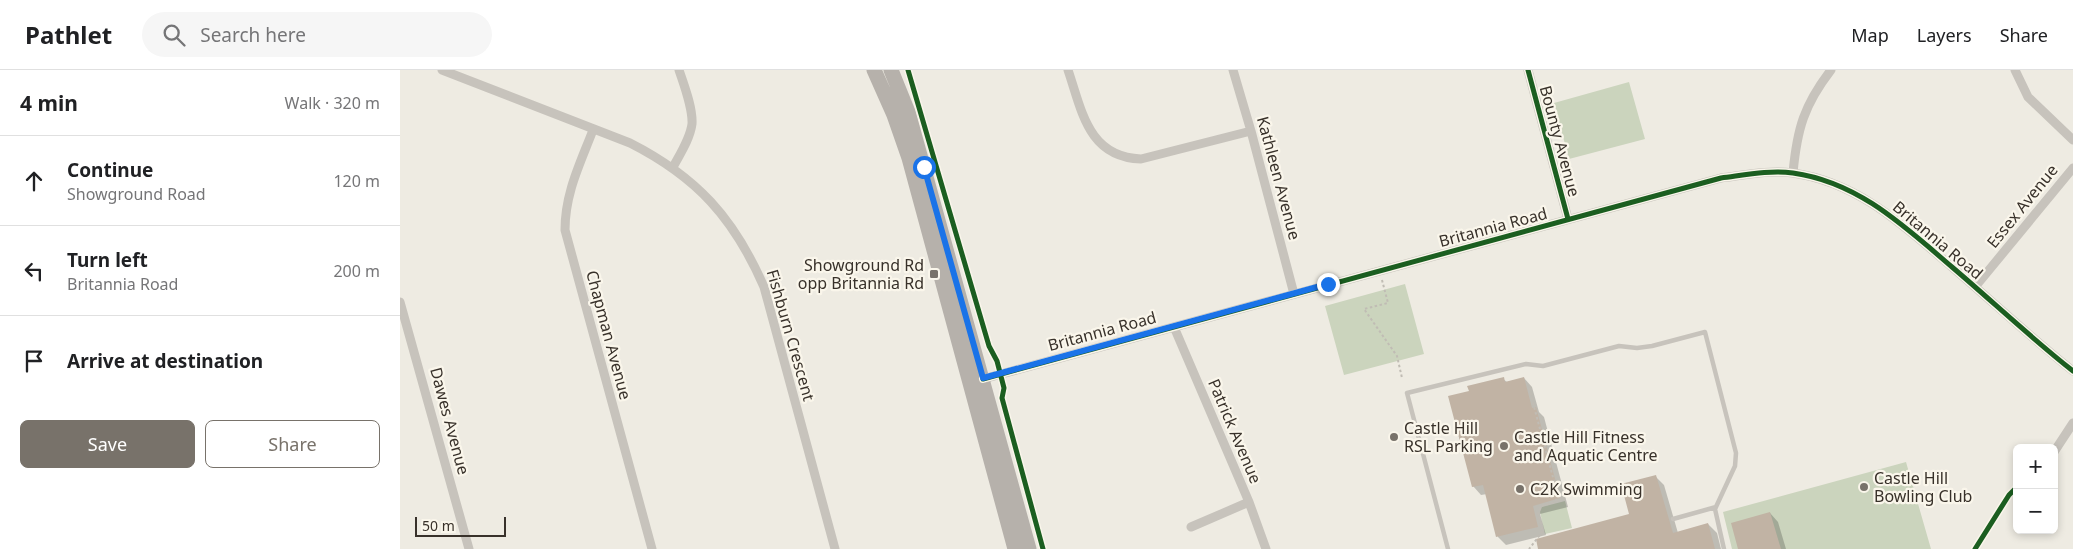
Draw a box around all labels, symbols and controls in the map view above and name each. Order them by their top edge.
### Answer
search box [142,12,492,57]
text: Pathlet [25,18,112,51]
icon: search [160,21,188,49]
text: Search here [200,22,306,48]
text: Map [1851,23,1889,47]
text: Layers [1917,23,1972,47]
text: Share [2000,23,2048,47]
street label: Bounty Avenue [1535,83,1585,199]
text: 4 min [20,89,78,117]
text: Walk · 320 m [285,92,380,114]
street label: Kathleen Avenue [1252,114,1306,242]
route start [913,156,936,179]
text: Continue [67,157,153,183]
street label: Essex Avenue [1981,160,2063,252]
icon: ahead [20,167,48,195]
text: 120 m [333,170,380,192]
text: Showground Road [67,183,206,205]
street label: Britannia Road [1888,196,1988,284]
street label: Britannia Road [1436,202,1550,252]
text: Turn left [67,247,148,273]
place label: Showground Rd opp Britannia Rd [798,254,924,294]
icon: left [20,257,48,285]
text: 200 m [333,260,380,282]
street label: Fishburn Crescent [762,267,820,404]
street label: Chapman Avenue [581,268,637,402]
marker: Showground Rd opp Britannia Rd [928,268,940,280]
text: Britannia Road [67,273,178,295]
route end [1317,273,1340,296]
street label: Britannia Road [1045,306,1159,356]
icon: arrive [20,347,48,375]
text: Arrive at destination [67,348,263,374]
street label: Dawes Avenue [425,365,475,477]
street label: Patrick Avenue [1203,375,1267,487]
place label: Castle Hill RSL Parking [1404,417,1493,457]
button: Save [20,420,195,468]
button: Share [205,420,380,468]
place label: Castle Hill Fitness and Aquatic Centre [1514,426,1658,466]
marker: Castle Hill RSL Parking [1388,431,1400,443]
marker: Castle Hill Fitness and Aquatic Centre [1498,440,1510,452]
map controls [2013,444,2058,534]
button: + [2013,444,2058,489]
place label: Castle Hill Bowling Club [1874,467,1972,507]
place label: C2K Swimming [1530,478,1643,500]
marker: Castle Hill Bowling Club [1858,481,1870,493]
marker: C2K Swimming [1514,483,1526,495]
button: − [2013,489,2058,534]
scale bar [415,514,506,537]
text: 50 m [422,516,455,535]

